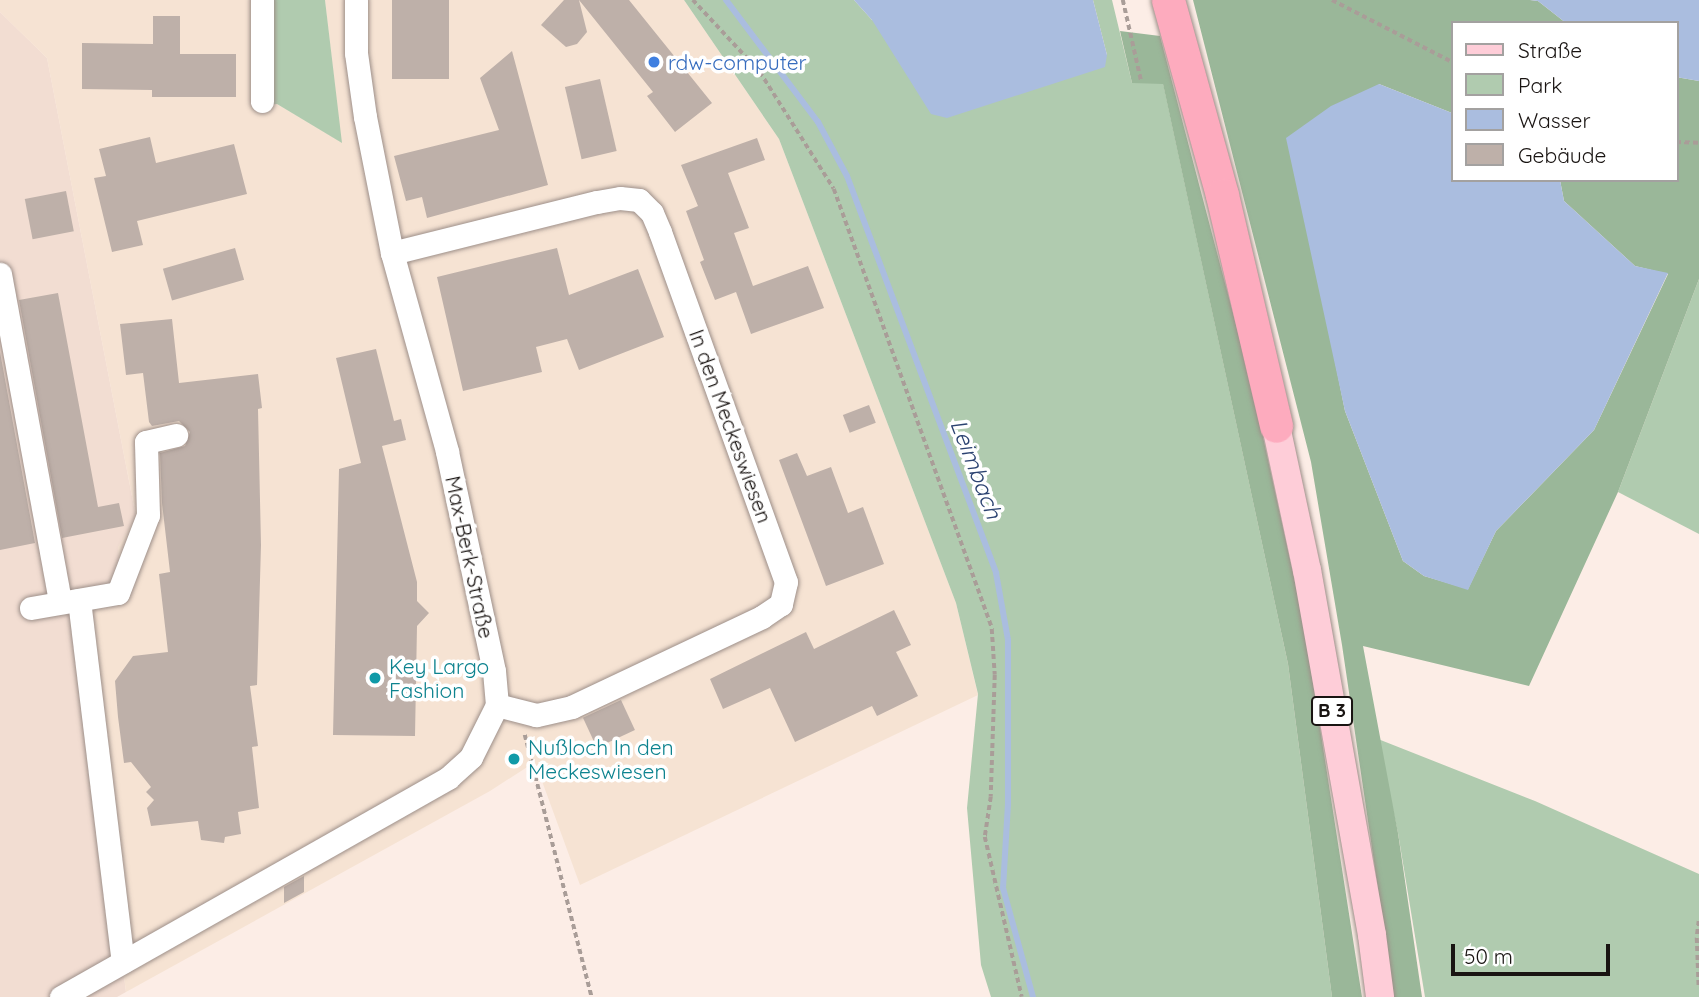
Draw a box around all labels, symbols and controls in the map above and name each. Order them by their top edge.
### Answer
legend [1450,21,1678,182]
text: Straße [1518,37,1582,63]
place label: rdw-computer [668,49,807,75]
marker: rdw-computer [646,54,662,70]
text: Park [1518,72,1562,98]
text: Wasser [1518,107,1590,133]
text: Gebäude [1518,142,1606,168]
street label: In den Meckeswiesen [684,326,778,526]
water label: Leimbach [944,416,1008,522]
street label: Max-Berk-Straße [440,473,500,641]
place label: Key Largo Fashion [389,653,489,703]
marker: Key Largo Fashion [367,670,383,686]
road number: B 3 [1311,696,1353,726]
place label: Nußloch In den Meckeswiesen [528,734,674,784]
marker: Nußloch In den Meckeswiesen [506,751,522,767]
scale bar [1454,930,1613,974]
text: 50 m [1464,943,1513,969]

